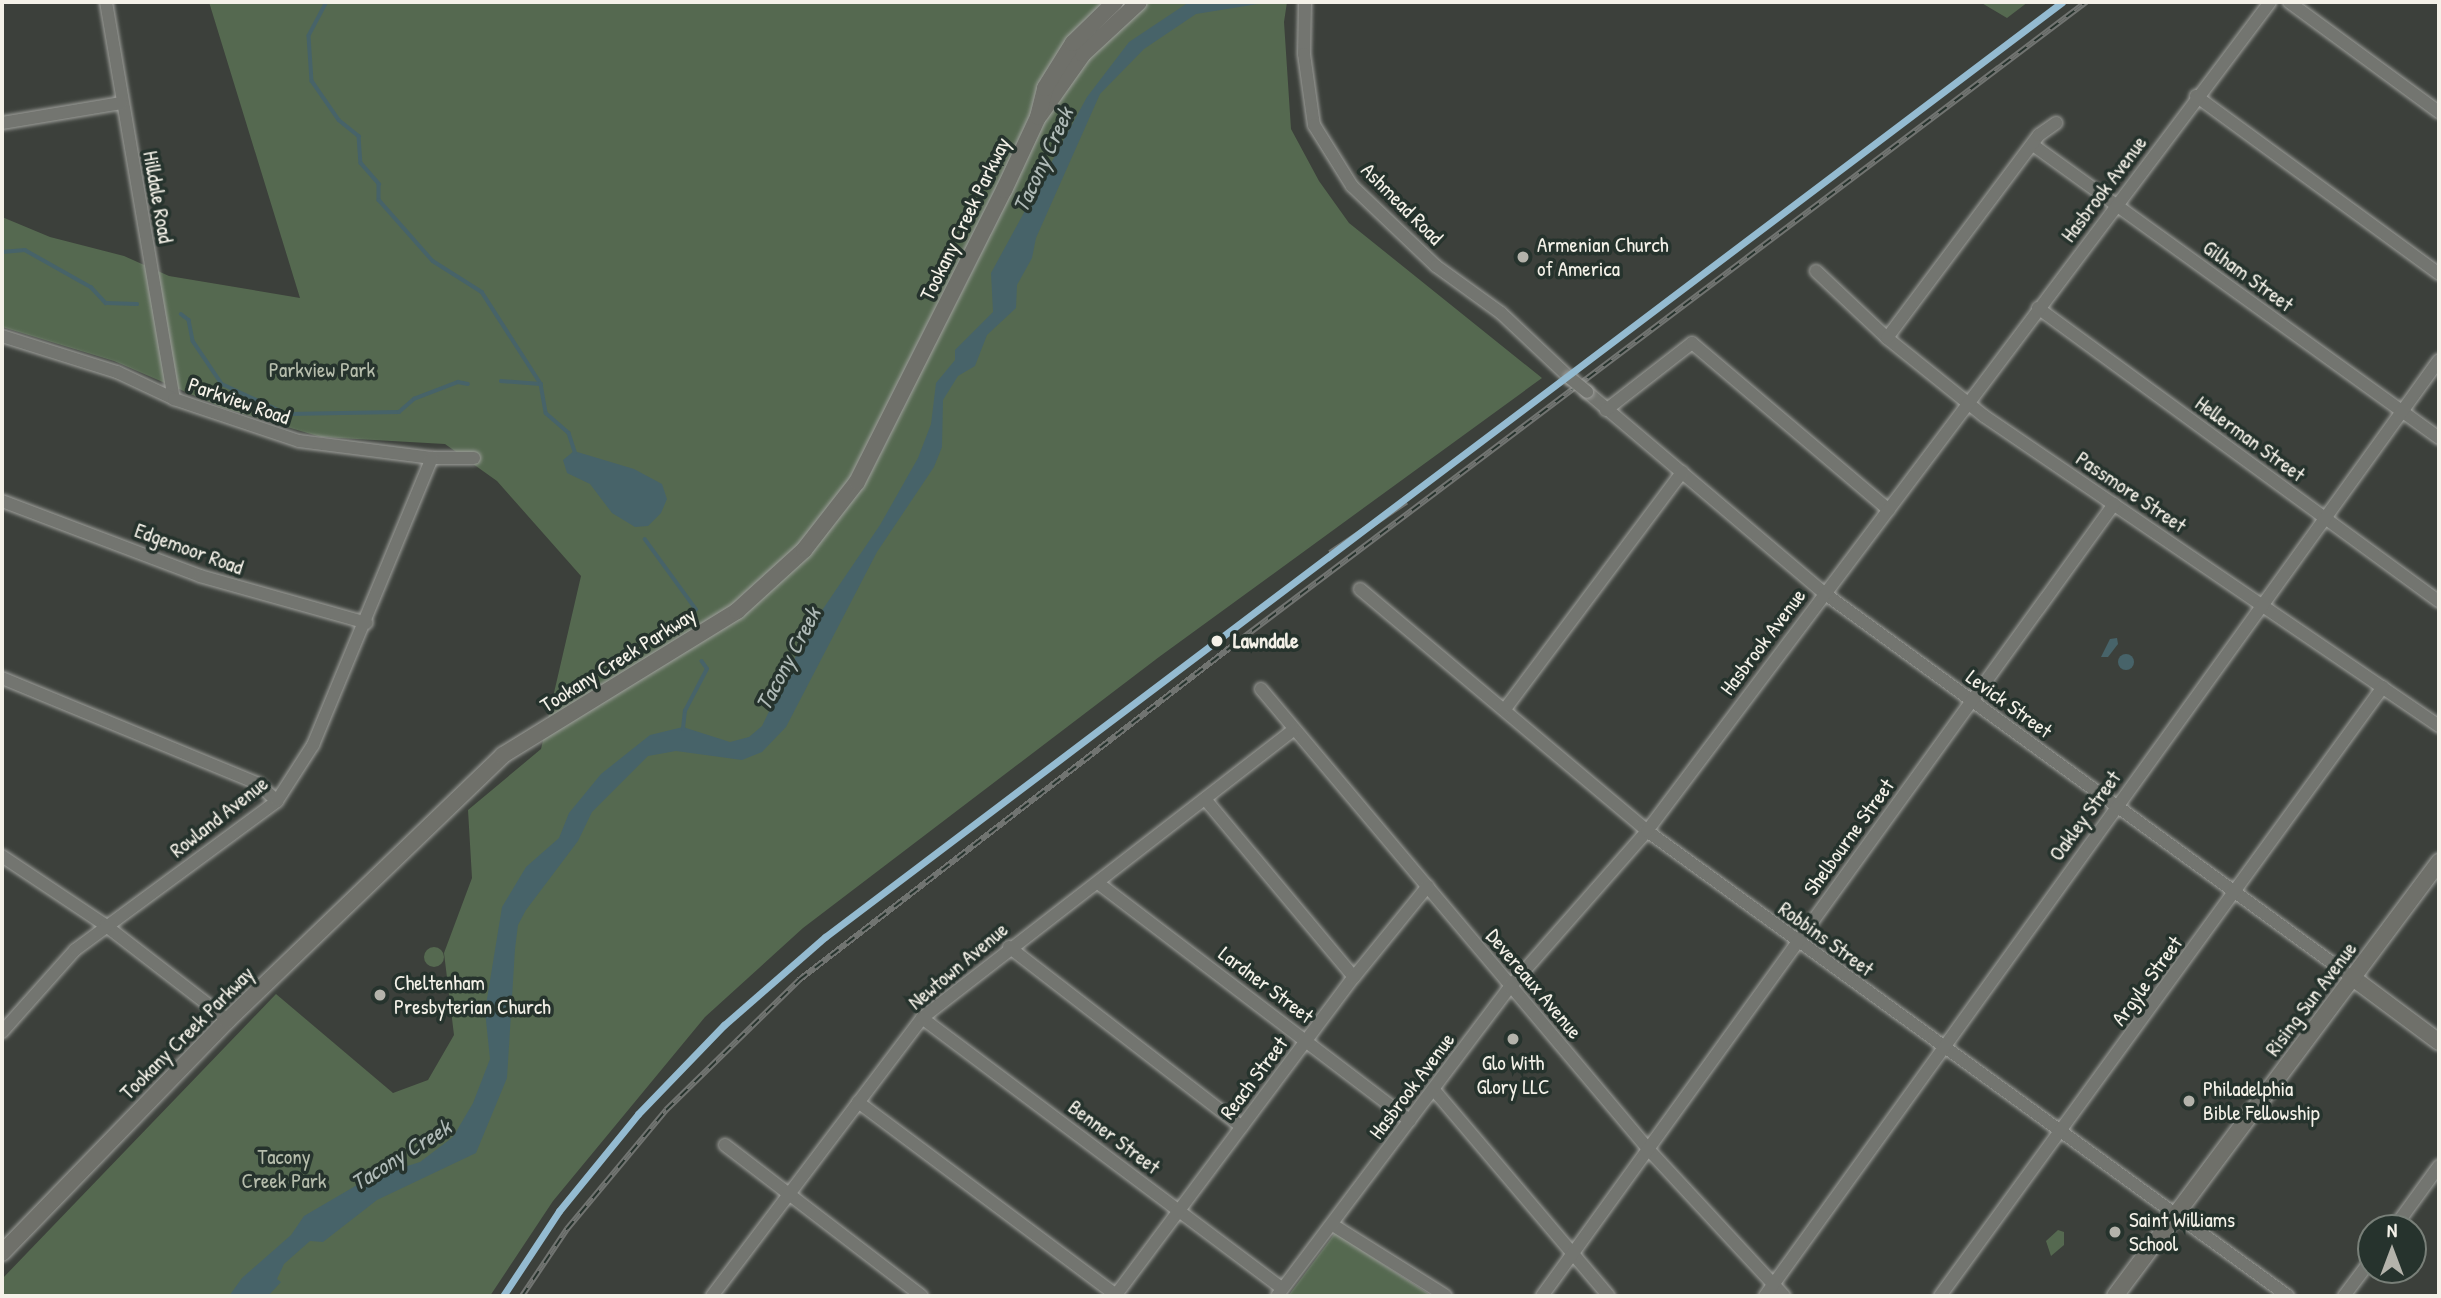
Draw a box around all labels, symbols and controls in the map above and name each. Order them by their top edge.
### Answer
water label: Tacony Creek [1007,103,1079,217]
street label: Hasbrook Avenue [2056,131,2152,247]
street label: Tookany Creek Parkway [914,133,1016,305]
street label: Hilldale Road [137,149,179,245]
street label: Ashmead Road [1356,158,1448,250]
place label: Armenian Church of America [1537,232,1669,282]
street label: Gilham Street [2198,235,2298,317]
marker: Armenian Church of America [1515,249,1531,265]
park label: Parkview Park [269,357,375,383]
street label: Parkview Road [185,372,293,430]
street label: Hellerman Street [2190,391,2310,487]
street label: Passmore Street [2071,446,2191,538]
street label: Edgemoor Road [131,518,247,580]
street label: Hasbrook Avenue [1715,584,1811,700]
street label: Tookany Creek Parkway [536,602,700,718]
water label: Tacony Creek [749,603,827,715]
place label: Lawndale [1233,628,1299,654]
marker: Lawndale [1207,631,1227,651]
street label: Levick Street [1961,664,2057,744]
street label: Oakley Street [2044,766,2126,866]
street label: Rowland Avenue [165,771,273,863]
street label: Shelbourne Street [1798,774,1900,900]
street label: Robbins Street [1774,896,1878,982]
street label: Newtown Avenue [903,917,1013,1015]
street label: Devereaux Avenue [1481,924,1587,1044]
street label: Argyle Street [2106,931,2188,1031]
street label: Rising Sun Avenue [2260,937,2362,1061]
street label: Lardner Street [1214,941,1318,1029]
street label: Tookany Creek Parkway [115,961,259,1105]
place label: Cheltenham Presbyterian Church [394,970,551,1020]
marker: Cheltenham Presbyterian Church [372,987,388,1003]
street label: Hasbrook Avenue [1364,1028,1460,1144]
marker: Glo With Glory LLC [1505,1031,1521,1047]
street label: Reach Street [1215,1032,1293,1124]
place label: Glo With Glory LLC [1476,1050,1550,1100]
place label: Philadelphia Bible Fellowship [2203,1076,2320,1126]
marker: Philadelphia Bible Fellowship [2181,1093,2197,1109]
street label: Benner Street [1063,1094,1165,1180]
water label: Tacony Creek [346,1113,456,1197]
park label: Tacony Creek Park [242,1144,326,1194]
place label: Saint Williams School [2129,1207,2235,1257]
north arrow [2357,1214,2427,1284]
text: N [2387,1217,2397,1243]
marker: Saint Williams School [2107,1224,2123,1240]

